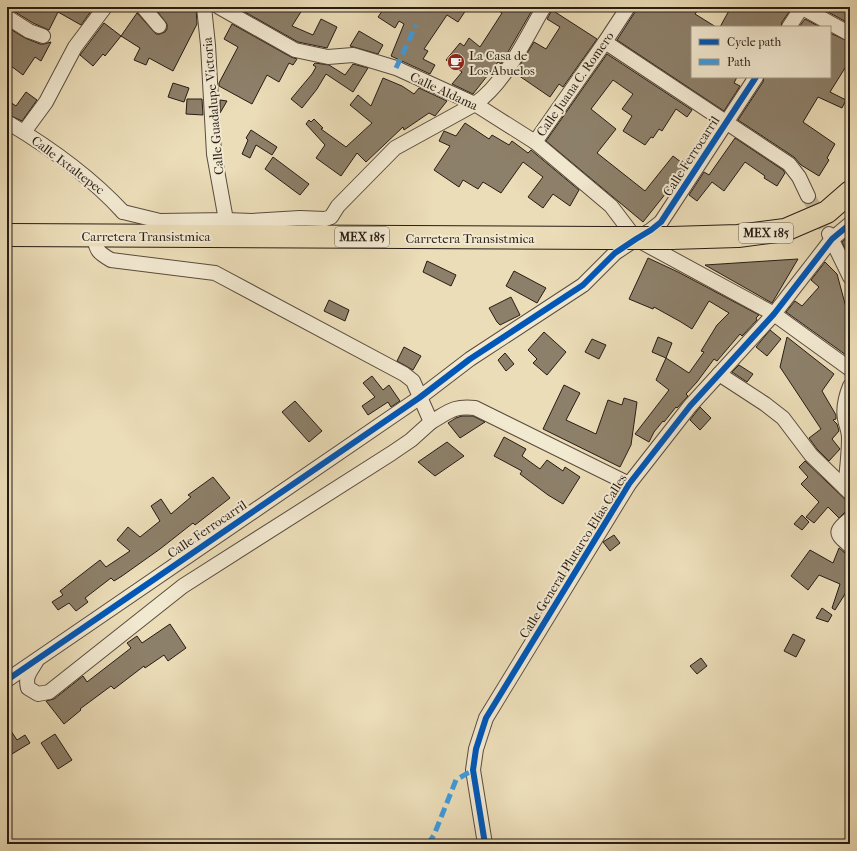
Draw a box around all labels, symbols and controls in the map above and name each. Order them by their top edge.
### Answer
legend [691,26,831,78]
street label: Calle Juana C. Romero [533,28,617,139]
street label: Calle Guadalupe Victoria [199,35,226,176]
text: Cycle path [727,35,782,49]
place label: La Casa de Los Abuelos [469,48,535,78]
cafe icon: La Casa de Los Abuelos [446,52,466,72]
text: Path [727,55,751,69]
street label: Calle Aldama [408,69,481,114]
street label: Calle Ferrocarril [660,113,723,199]
street label: Calle Ixtaltepec [29,133,108,197]
road number: MEX 185 [739,223,793,243]
road number: MEX 185 [335,227,389,247]
street label: Carretera Transistmica [82,229,211,244]
street label: Carretera Transistmica [406,231,535,246]
street label: Calle General Plutarco Elías Calles [516,471,630,641]
street label: Calle Ferrocarril [165,497,250,561]

